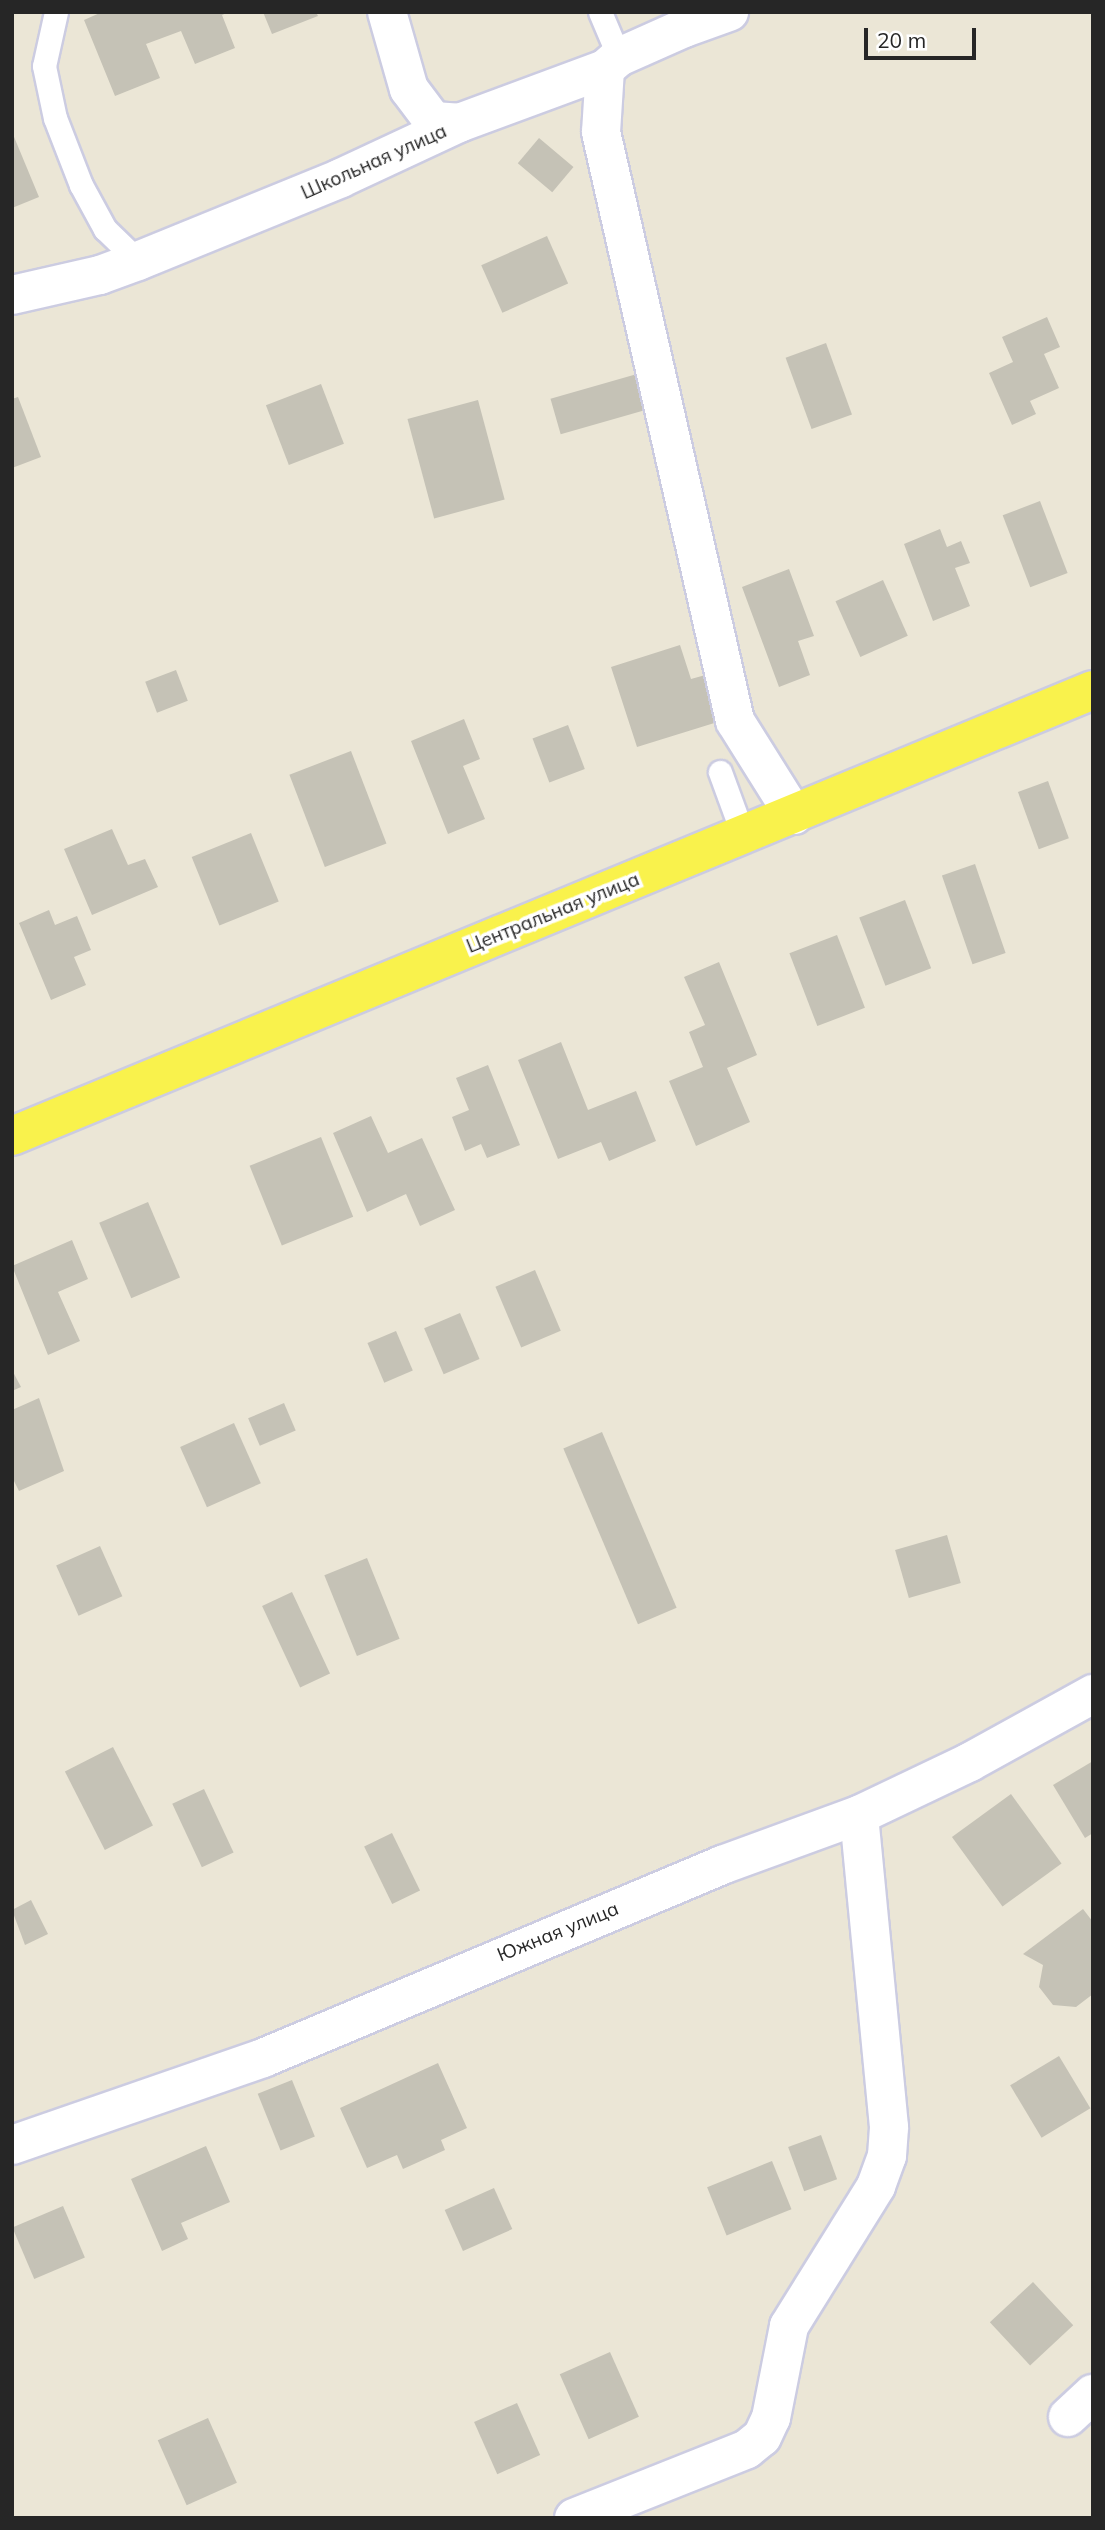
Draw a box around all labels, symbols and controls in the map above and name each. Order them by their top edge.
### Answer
scale bar [867,14,979,58]
text: 20 m [877,27,926,53]
street label: Школьная улица [298,120,450,204]
street label: Центральная улица [463,868,643,958]
street label: Южная улица [494,1897,622,1967]

